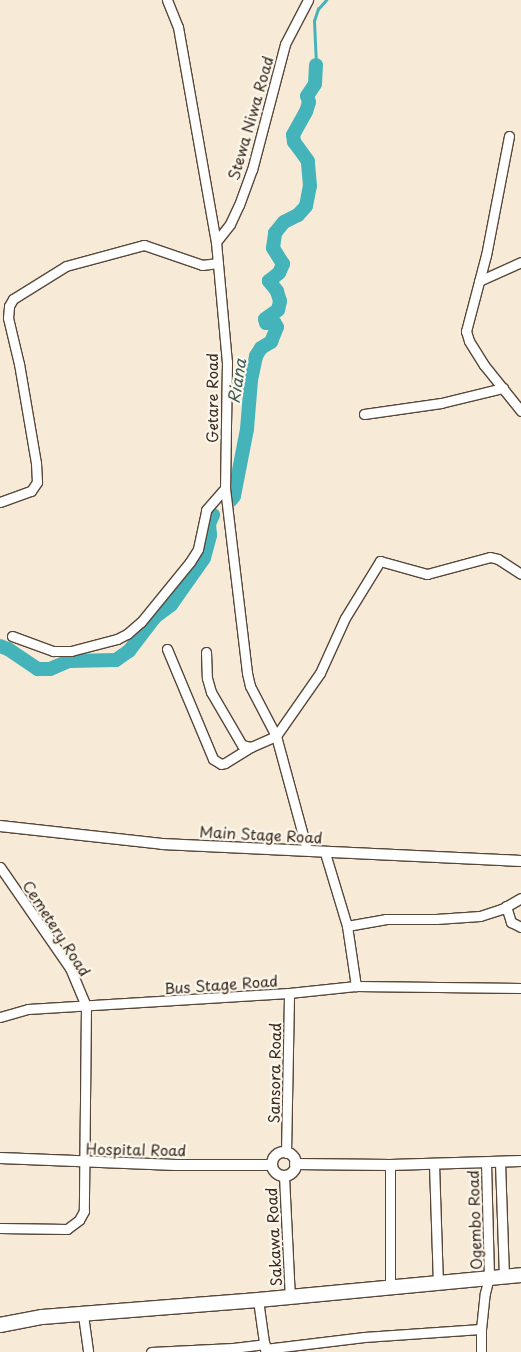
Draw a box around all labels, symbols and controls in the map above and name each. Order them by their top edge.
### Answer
street label: Stewa Niwa Road [224,54,276,182]
street label: Getare Road [203,353,221,443]
water label: Riana [223,357,249,405]
street label: Main Stage Road [199,822,323,846]
street label: Cemetery Road [19,877,95,979]
street label: Bus Stage Road [164,971,278,997]
street label: Sansora Road [264,1023,284,1123]
street label: Hospital Road [85,1139,187,1159]
street label: Ogembo Road [463,1170,485,1270]
street label: Sakawa Road [261,1187,285,1287]

